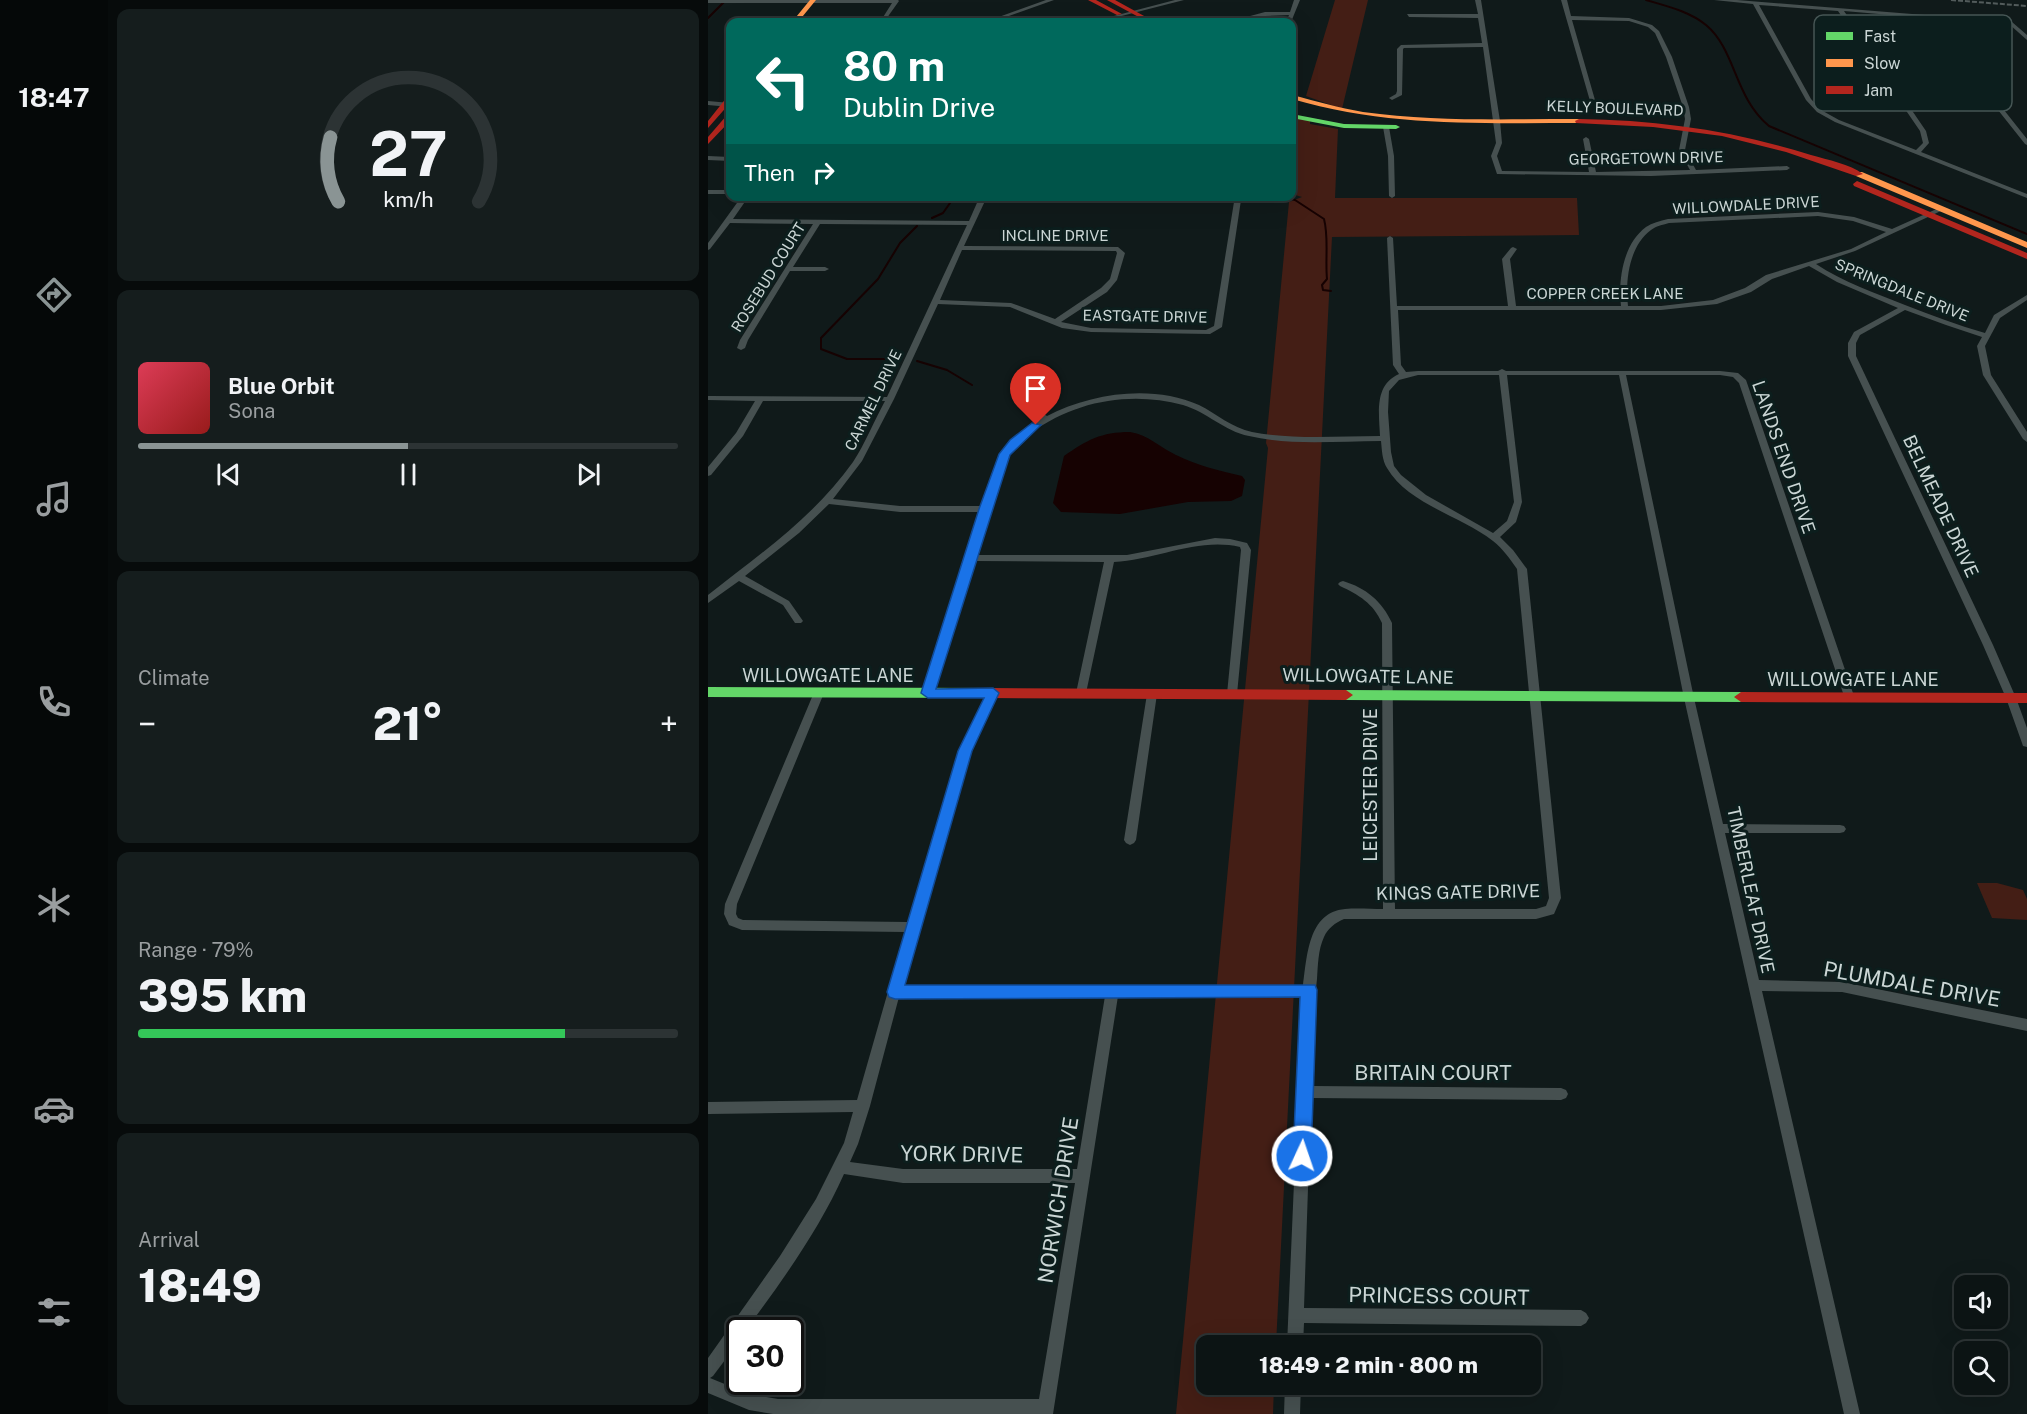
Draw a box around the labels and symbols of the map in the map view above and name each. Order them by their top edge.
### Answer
legend [1814,15,2012,111]
text: Fast [1864,27,1896,46]
text: Slow [1864,54,1901,73]
text: Jam [1864,81,1893,100]
street label: KELLY BOULEVARD [1546,97,1684,119]
street label: GEORGETOWN DRIVE [1568,148,1724,168]
street label: WILLOWDALE DRIVE [1672,193,1820,217]
street label: ROSEBUD COURT [728,219,809,335]
street label: INCLINE DRIVE [1001,227,1109,244]
street label: SPRINGDALE DRIVE [1833,255,1971,325]
street label: COPPER CREEK LANE [1527,285,1683,302]
street label: EASTGATE DRIVE [1083,306,1207,326]
street label: CARMEL DRIVE [841,347,905,453]
pin [1010,363,1061,425]
street label: LANDS END DRIVE [1748,378,1820,536]
street label: BELMEADE DRIVE [1899,431,1983,581]
street label: WILLOWGATE LANE [1282,664,1454,688]
street label: WILLOWGATE LANE [742,665,914,686]
street label: WILLOWGATE LANE [1767,669,1939,690]
street label: LEICESTER DRIVE [1360,708,1381,862]
street label: TIMBERLEAF DRIVE [1723,805,1779,975]
street label: KINGS GATE DRIVE [1376,880,1540,904]
street label: PLUMDALE DRIVE [1822,956,2002,1012]
street label: BRITAIN COURT [1354,1060,1512,1085]
street label: NORWICH DRIVE [1032,1115,1084,1285]
position arrow [1270,1124,1334,1188]
street label: YORK DRIVE [900,1140,1024,1168]
street label: PRINCESS COURT [1348,1282,1530,1310]
speed limit sign: 30 [726,1317,804,1395]

